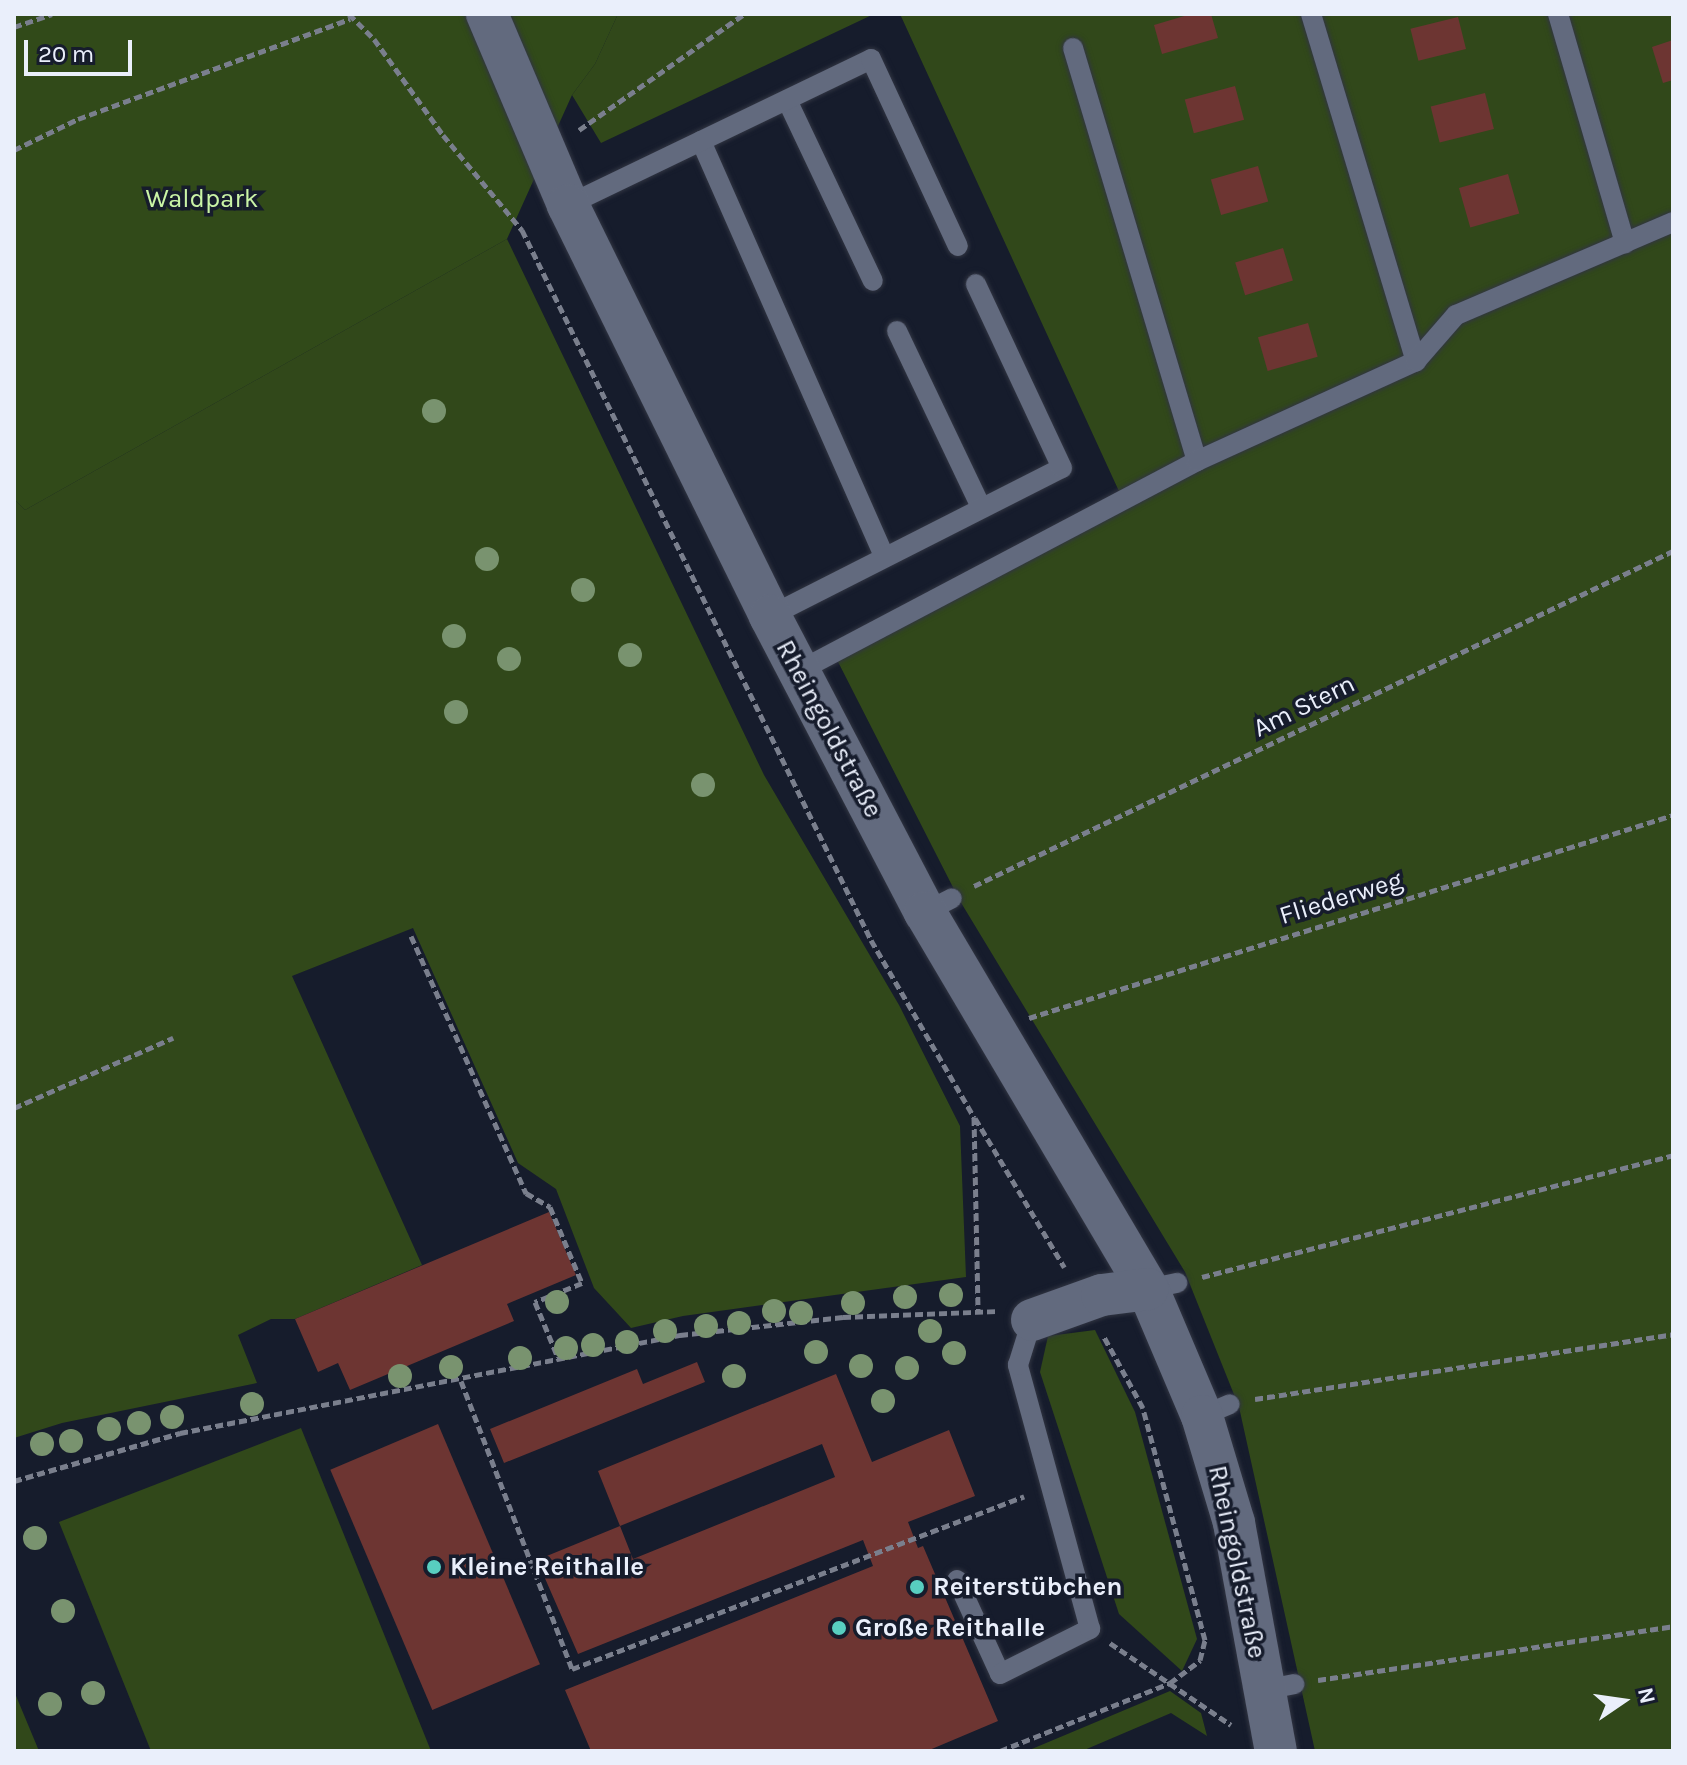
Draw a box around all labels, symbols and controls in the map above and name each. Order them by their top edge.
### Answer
scale bar [28,24,136,74]
text: 20 m [38,40,94,68]
park label: Waldpark [146,183,258,215]
street label: Rheingoldstraße [769,635,889,823]
street label: Am Stern [1248,668,1360,744]
street label: Fliederweg [1276,865,1406,931]
street label: Rheingoldstraße [1201,1463,1273,1661]
place label: Kleine Reithalle [450,1551,644,1583]
marker: Kleine Reithalle [425,1558,443,1576]
place label: Reiterstübchen [933,1571,1122,1603]
marker: Reiterstübchen [908,1578,926,1596]
place label: Große Reithalle [855,1612,1045,1644]
marker: Große Reithalle [830,1619,848,1637]
north arrow [1583,1661,1663,1741]
text: N [1632,1685,1661,1706]

